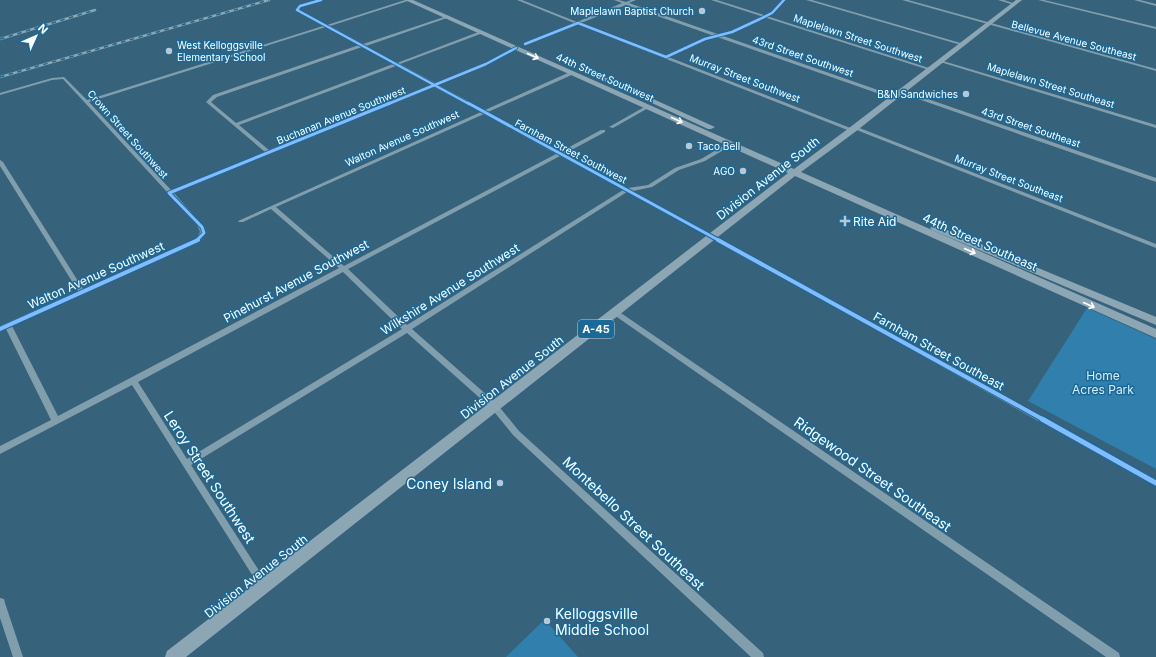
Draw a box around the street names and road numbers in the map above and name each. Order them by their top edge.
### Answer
street label: Maplelawn Street Southwest [792,11,925,65]
street label: Bellevue Avenue Southeast [1010,18,1138,63]
street label: 43rd Street Southwest [751,33,856,79]
street label: 44th Street Southwest [554,50,656,104]
street label: Murray Street Southwest [688,51,803,105]
street label: Maplelawn Street Southeast [986,60,1117,110]
street label: Buchanan Avenue Southwest [275,83,408,146]
street label: Crown Street Southwest [85,87,171,181]
street label: 43rd Street Southeast [980,104,1083,150]
street label: Walton Avenue Southwest [343,107,461,169]
street label: Farnham Street Southwest [513,116,630,186]
street label: Division Avenue South [713,133,823,223]
street label: Murray Street Southeast [953,152,1066,204]
street label: 44th Street Southeast [920,210,1040,274]
street label: Pinehurst Avenue Southwest [221,236,371,326]
street label: Walton Avenue Southwest [25,238,167,312]
street label: Wilkshire Avenue Southwest [378,240,522,338]
street label: Farnham Street Southeast [871,309,1007,393]
road number: A-45 [578,320,614,338]
street label: Division Avenue South [457,332,567,422]
street label: Leroy Street Southwest [161,408,259,547]
street label: Ridgewood Street Southeast [791,413,955,535]
street label: Montebello Street Southeast [560,453,709,594]
street label: Division Avenue South [201,531,311,621]

